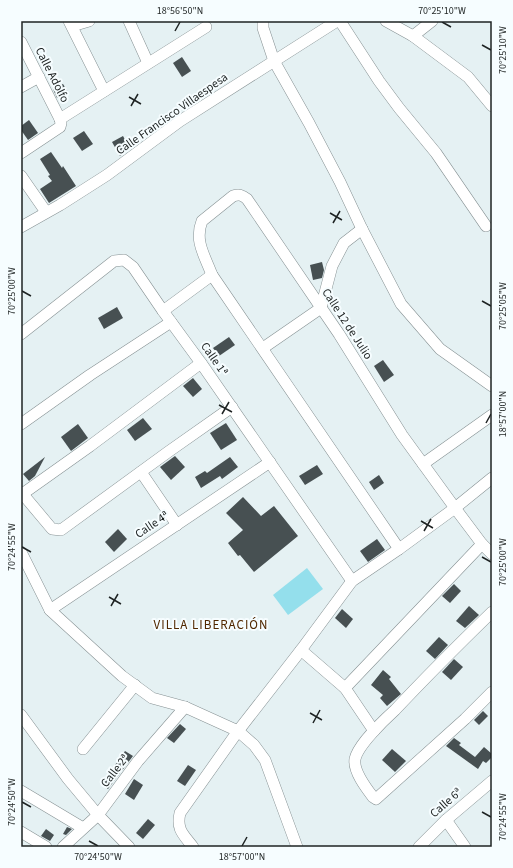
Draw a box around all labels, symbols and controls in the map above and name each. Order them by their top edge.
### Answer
text: 18°56'50"N [157,4,203,18]
text: 70°25'10"W [418,4,466,18]
text: 70°25'10"W [496,26,510,74]
street label: Calle Adolfo [31,44,73,106]
street label: Calle Francisco Villaespesa [113,69,231,159]
text: 70°25'00"W [5,267,19,315]
text: 70°25'05"W [496,282,510,330]
street label: Calle 12 de Julio [318,285,376,363]
street label: Calle 1ª [196,339,232,379]
text: 18°57'00"N [496,391,510,437]
street label: Calle 4ª [132,507,172,543]
text: 70°24'55"W [5,523,19,571]
text: 70°25'00"W [496,538,510,586]
district label: VILLA LIBERACIÓN [154,616,268,634]
street label: Calle 2ª [97,751,133,791]
text: 70°24'50"W [5,778,19,826]
street label: Calle 6ª [426,784,466,822]
text: 70°24'55"W [496,793,510,841]
text: 70°24'50"W [74,850,122,864]
text: 18°57'00"N [219,850,265,864]

